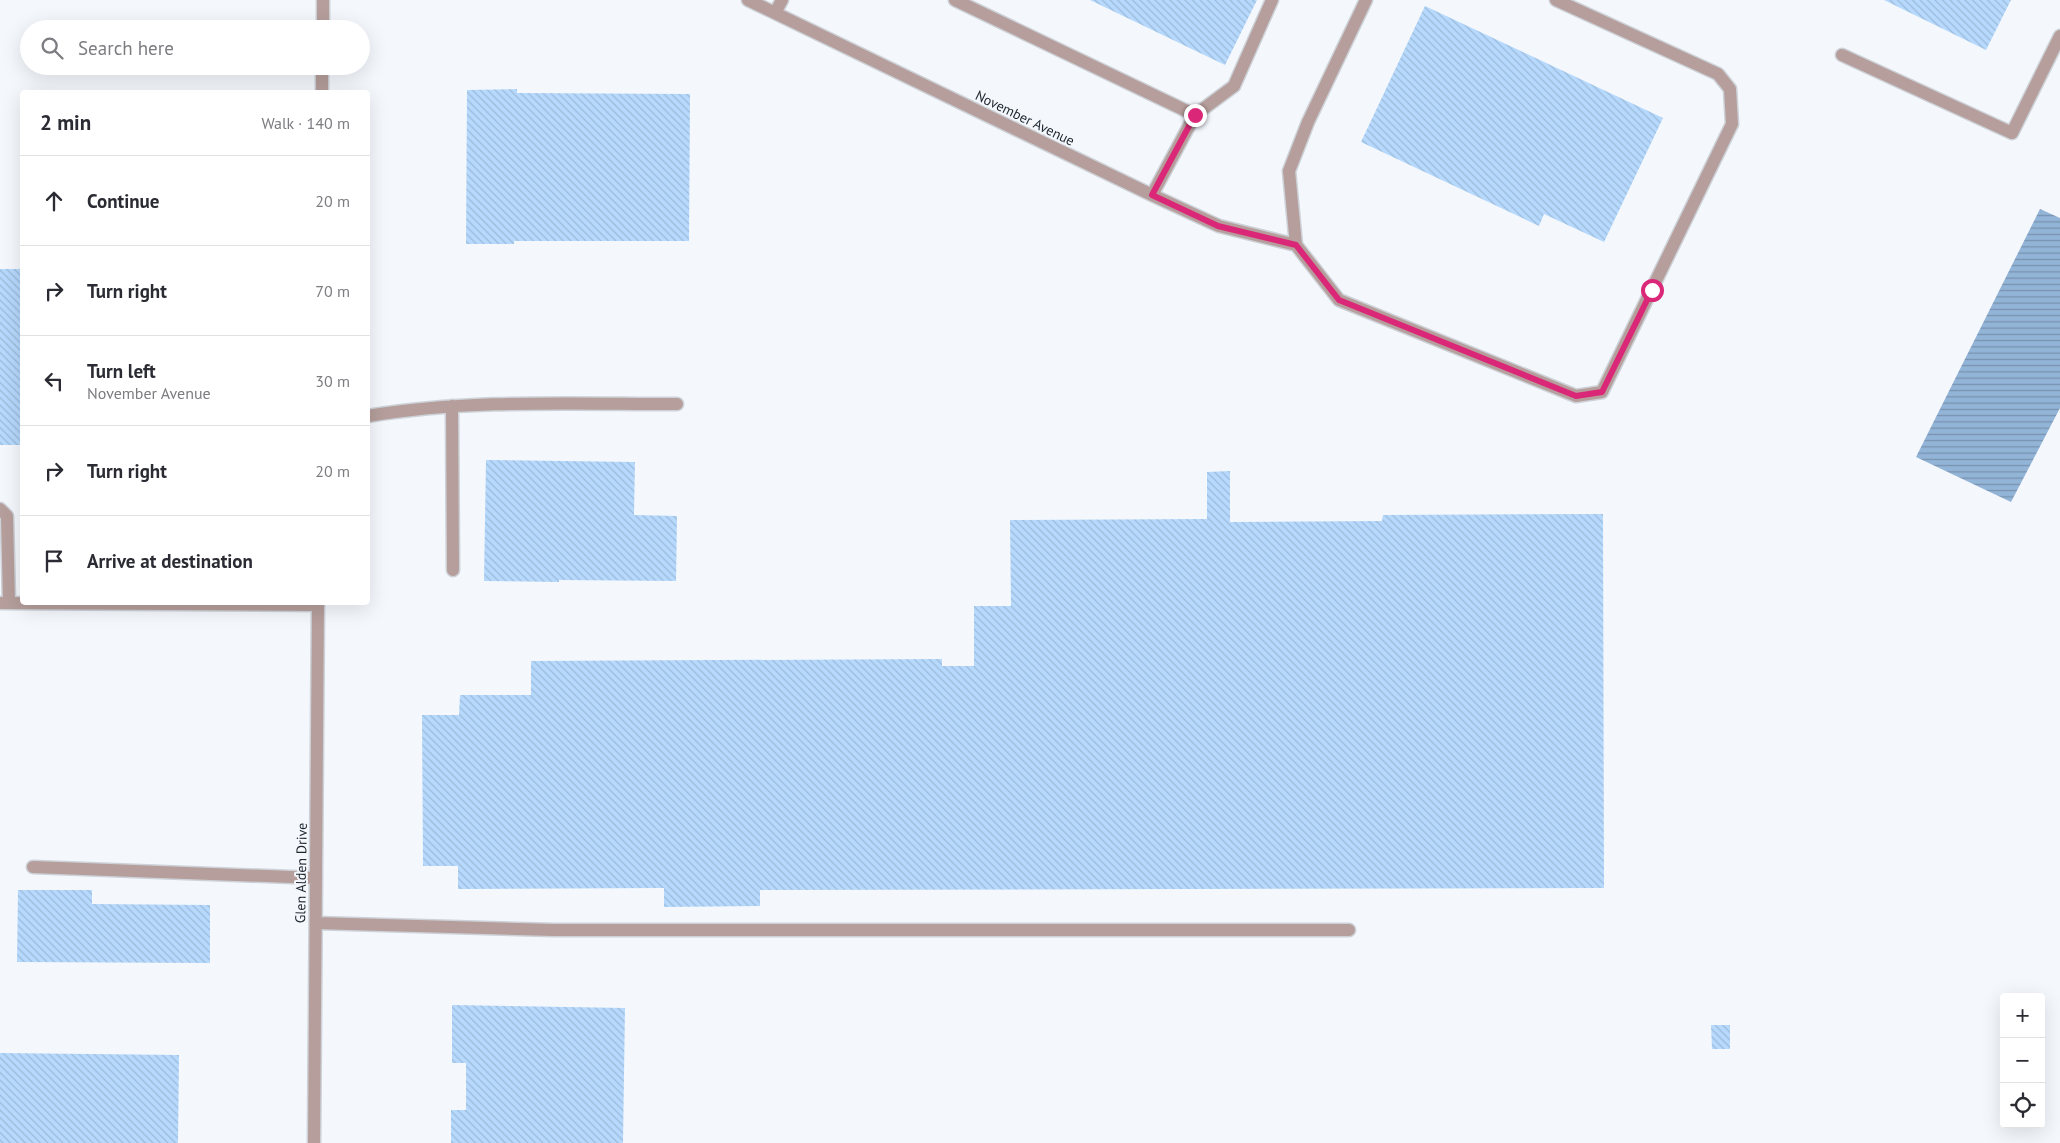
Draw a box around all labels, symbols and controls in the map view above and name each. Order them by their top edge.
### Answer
search box [20,20,370,75]
icon: search [38,34,66,62]
text: Search here [78,36,174,60]
street label: November Avenue [972,86,1078,150]
route end [1184,104,1207,127]
text: 2 min [40,109,91,136]
text: Walk · 140 m [261,113,350,133]
icon: ahead [40,187,68,215]
text: Continue [87,189,159,213]
text: 20 m [315,191,350,211]
icon: right [40,277,68,305]
text: Turn right [87,279,167,303]
route start [1641,279,1664,302]
text: 70 m [315,281,350,301]
text: Turn left [87,359,156,383]
icon: left [40,367,68,395]
text: 30 m [315,371,350,391]
text: November Avenue [87,383,211,403]
icon: right [40,457,68,485]
text: Turn right [87,459,167,483]
text: 20 m [315,461,350,481]
icon: arrive [40,547,68,575]
text: Arrive at destination [87,549,253,573]
street label: Glen Alden Drive [291,823,311,923]
map controls [2000,993,2045,1128]
button: + [2000,993,2045,1038]
button: − [2000,1038,2045,1083]
button: locate [2000,1083,2045,1128]

